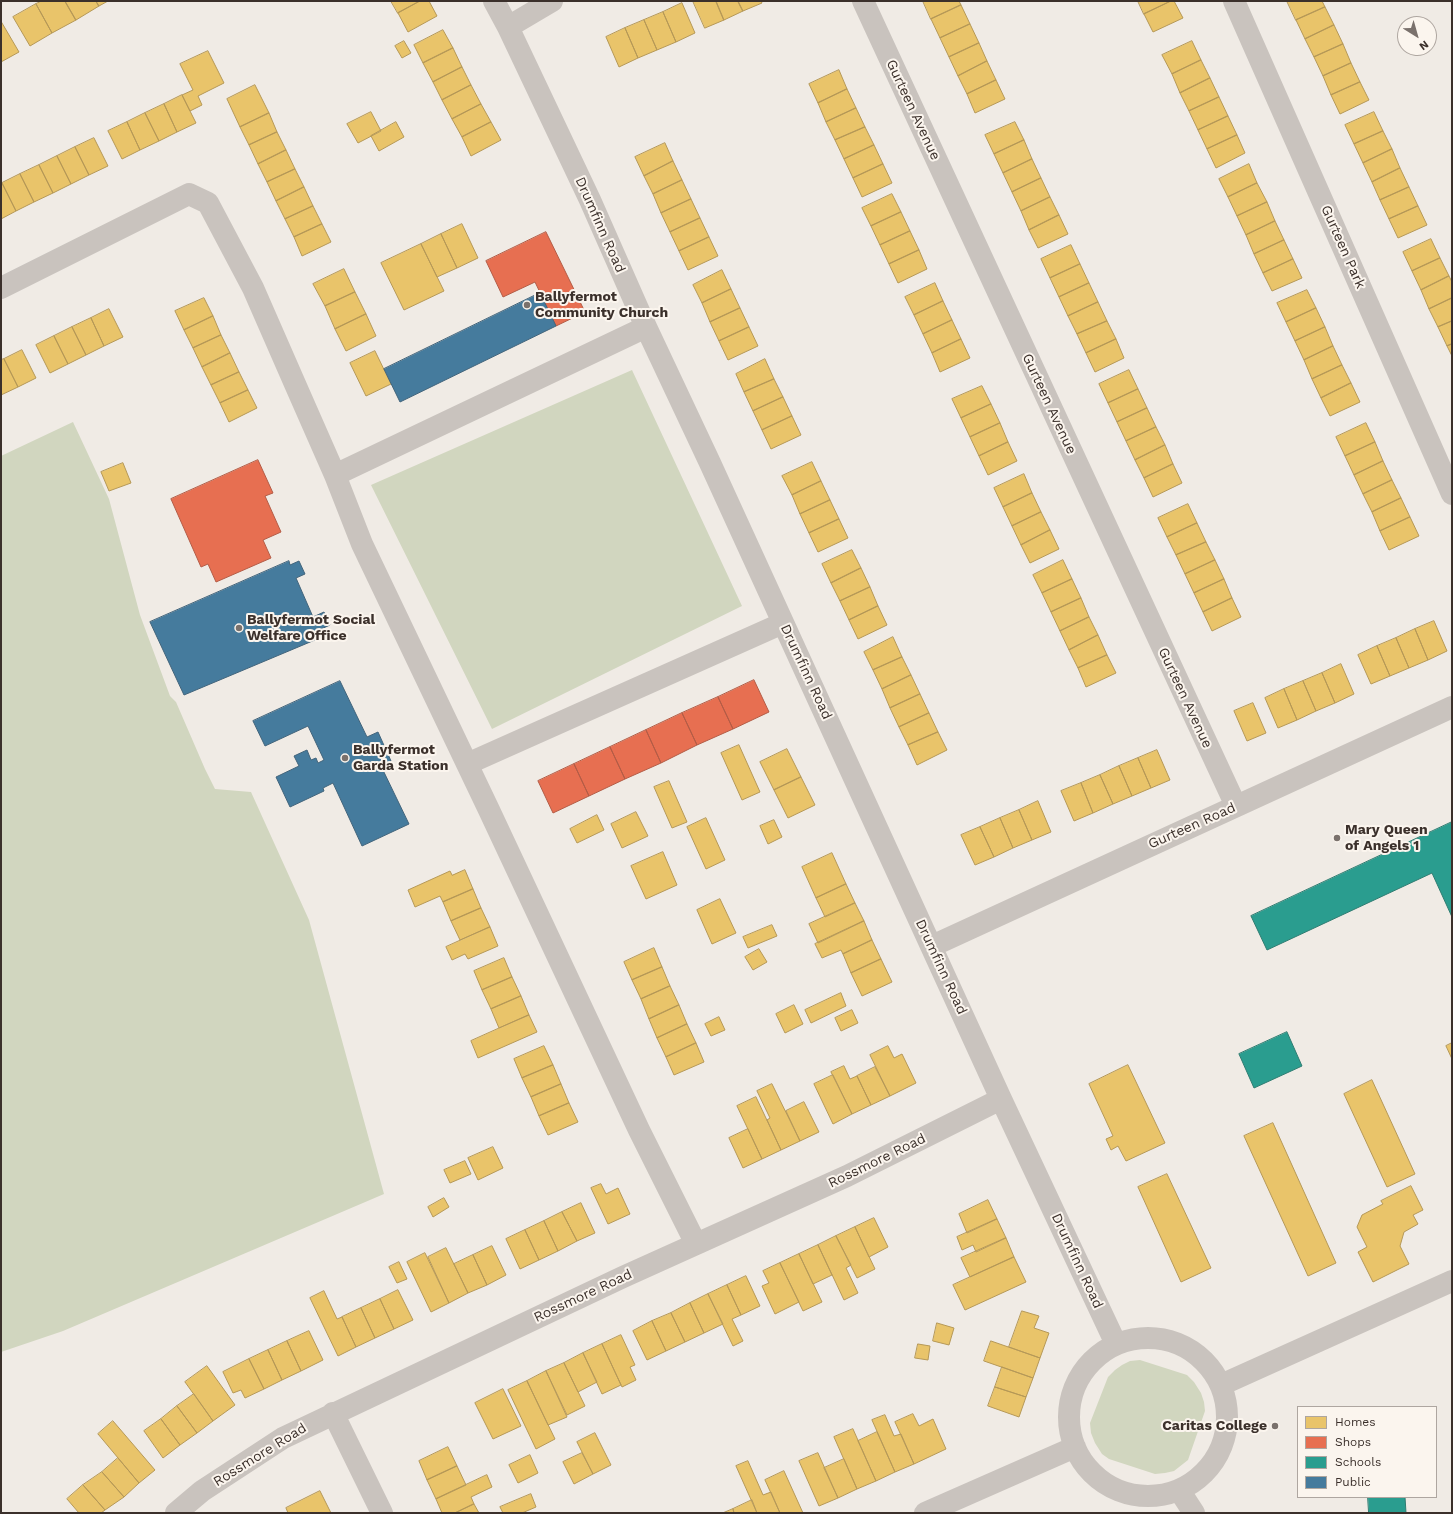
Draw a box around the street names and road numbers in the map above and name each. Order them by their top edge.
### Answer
street label: Gurteen Avenue [882,57,944,163]
street label: Drumfinn Road [571,174,629,276]
street label: Gurteen Park [1317,203,1369,291]
street label: Gurteen Avenue [1018,351,1080,457]
street label: Drumfinn Road [777,622,835,722]
street label: Gurteen Avenue [1154,645,1216,751]
street label: Gurteen Road [1146,799,1238,853]
street label: Drumfinn Road [912,917,970,1017]
street label: Rossmore Road [825,1130,929,1192]
street label: Drumfinn Road [1048,1211,1106,1311]
street label: Rossmore Road [531,1266,635,1326]
street label: Rossmore Road [210,1420,310,1490]

